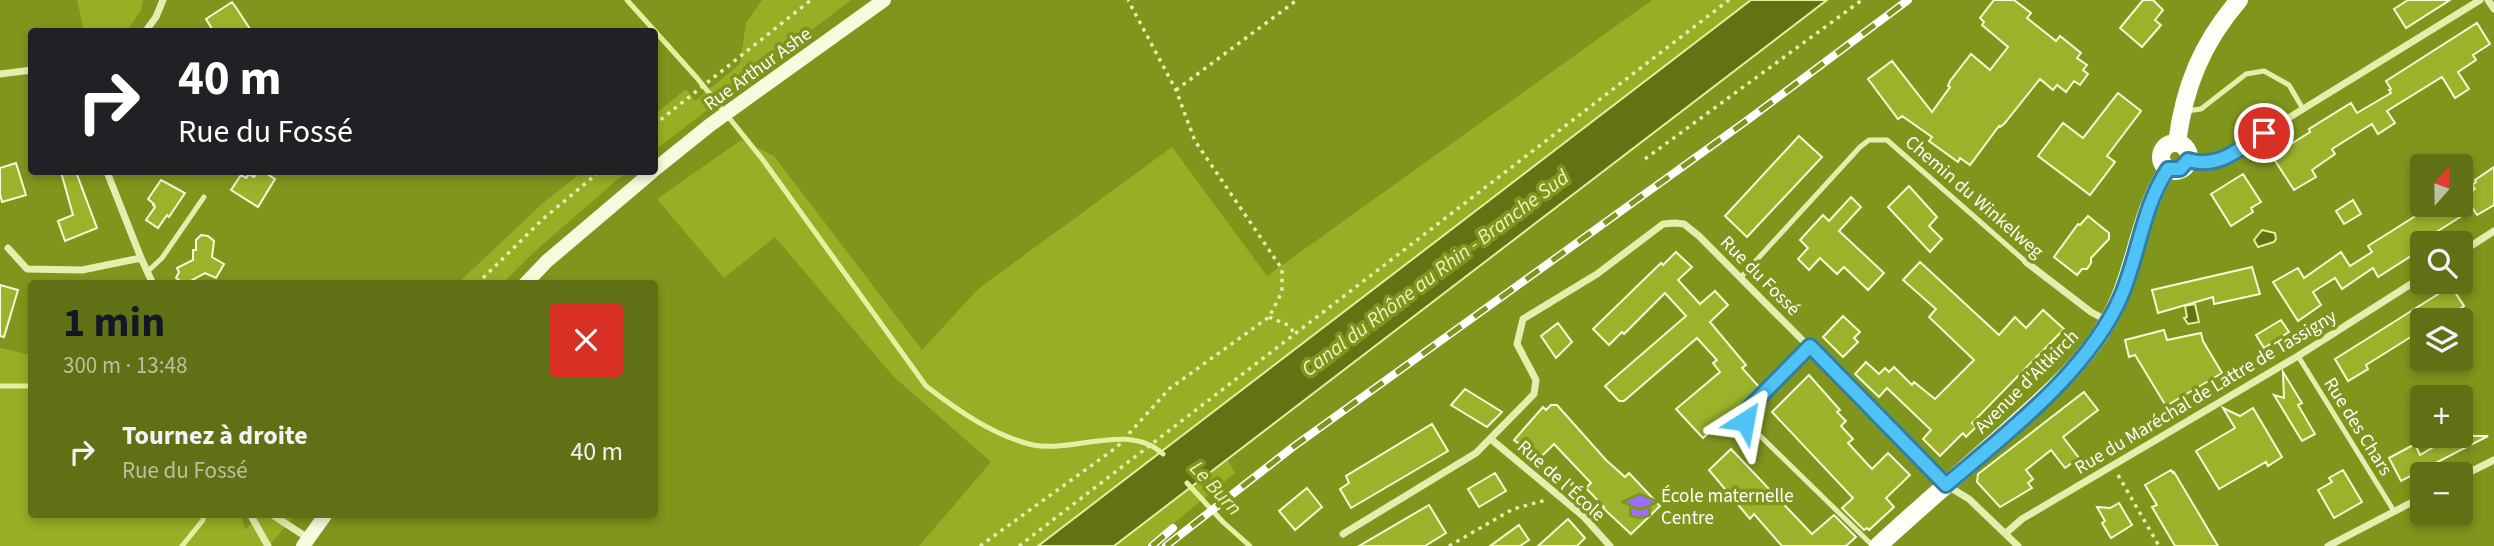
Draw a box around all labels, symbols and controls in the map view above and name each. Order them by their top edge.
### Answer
street label: Rue Arthur Ashe [698,21,817,118]
text: 40 m [178,44,282,114]
icon: right [63,56,154,147]
pin [2234,103,2294,163]
text: Rue du Fossé [178,109,353,155]
icon: arrive [2245,114,2283,152]
street label: Chemin du Winkelweg [1899,129,2049,265]
north arrow [2410,154,2473,217]
map controls [2410,154,2473,525]
water label: Canal du Rhône au Rhin - Branche Sud [1295,162,1576,384]
street label: Rue du Fossé [1714,230,1806,322]
button: search [2410,231,2473,294]
text: 1 min [63,293,165,353]
button: close [549,303,623,377]
street label: Rue du Maréchal de Lattre de Tassigny [2070,303,2342,481]
button: layers [2410,308,2473,371]
street label: Avenue d'Altkirch [1969,324,2085,440]
text: 300 m · 13:48 [63,349,187,382]
street label: Rue des Chars [2317,372,2399,481]
position arrow [1708,384,1782,458]
button: + [2410,385,2473,448]
text: Tournez à droite [122,417,308,454]
icon: right [63,433,101,471]
text: 40 m [570,433,623,470]
street label: Rue de l'École [1511,434,1611,528]
text: Rue du Fossé [122,454,248,487]
water label: Le Burn [1183,454,1249,522]
button: − [2410,462,2473,525]
place label: École maternelle Centre [1661,483,1794,532]
school or university icon: École maternelle Centre [1625,491,1655,521]

